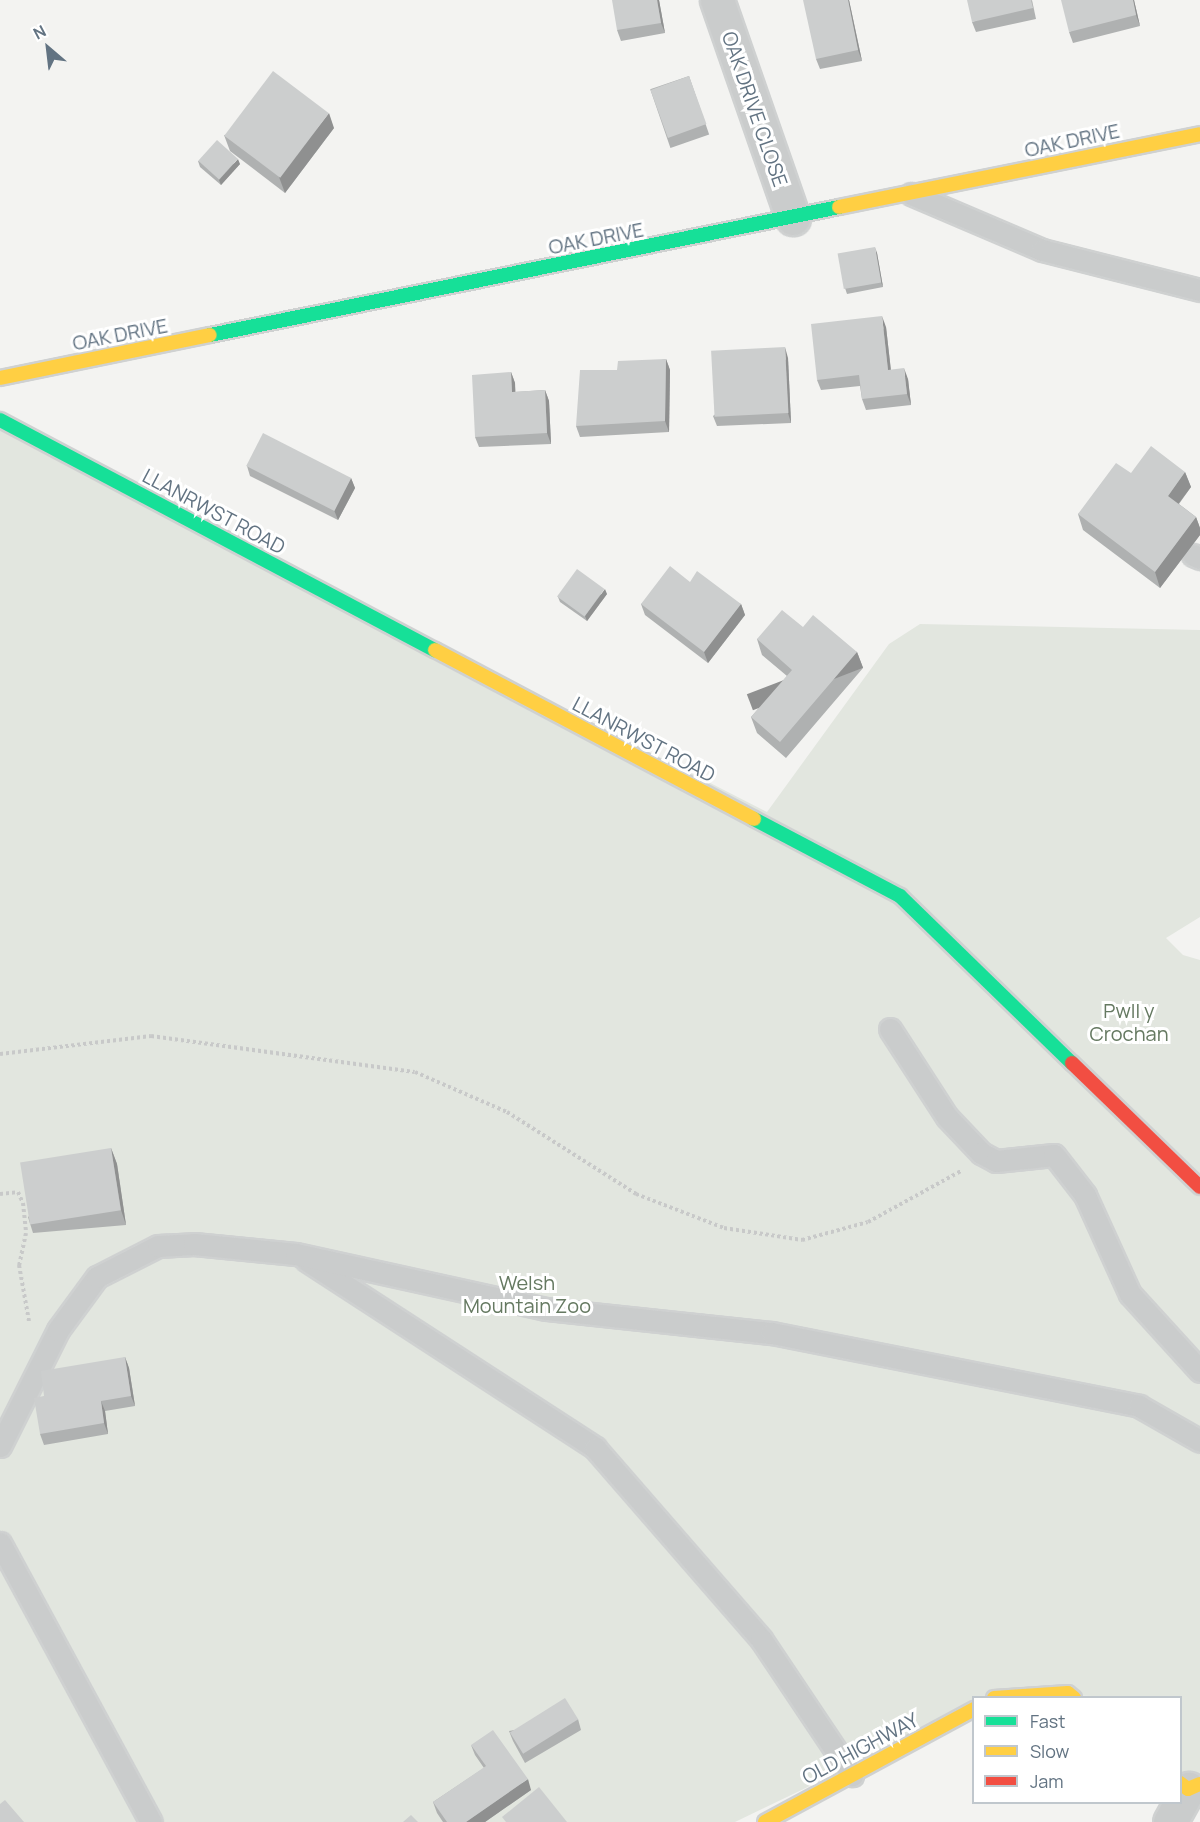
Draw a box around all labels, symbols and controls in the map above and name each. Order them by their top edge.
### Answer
north arrow [18,18,78,78]
text: N [29,20,50,45]
street label: OAK DRIVE CLOSE [717,28,793,190]
street label: OAK DRIVE [1022,118,1122,162]
street label: OAK DRIVE [546,217,646,259]
street label: OAK DRIVE [70,313,170,355]
street label: LLANRWST ROAD [138,463,290,559]
street label: LLANRWST ROAD [568,691,720,787]
park label: Pwll y Crochan [1089,998,1169,1045]
park label: Welsh Mountain Zoo [463,1271,591,1318]
legend [972,1696,1182,1804]
street label: OLD HIGHWAY [798,1707,922,1789]
text: Fast [1030,1709,1065,1733]
text: Slow [1030,1739,1069,1763]
text: Jam [1030,1769,1064,1793]

